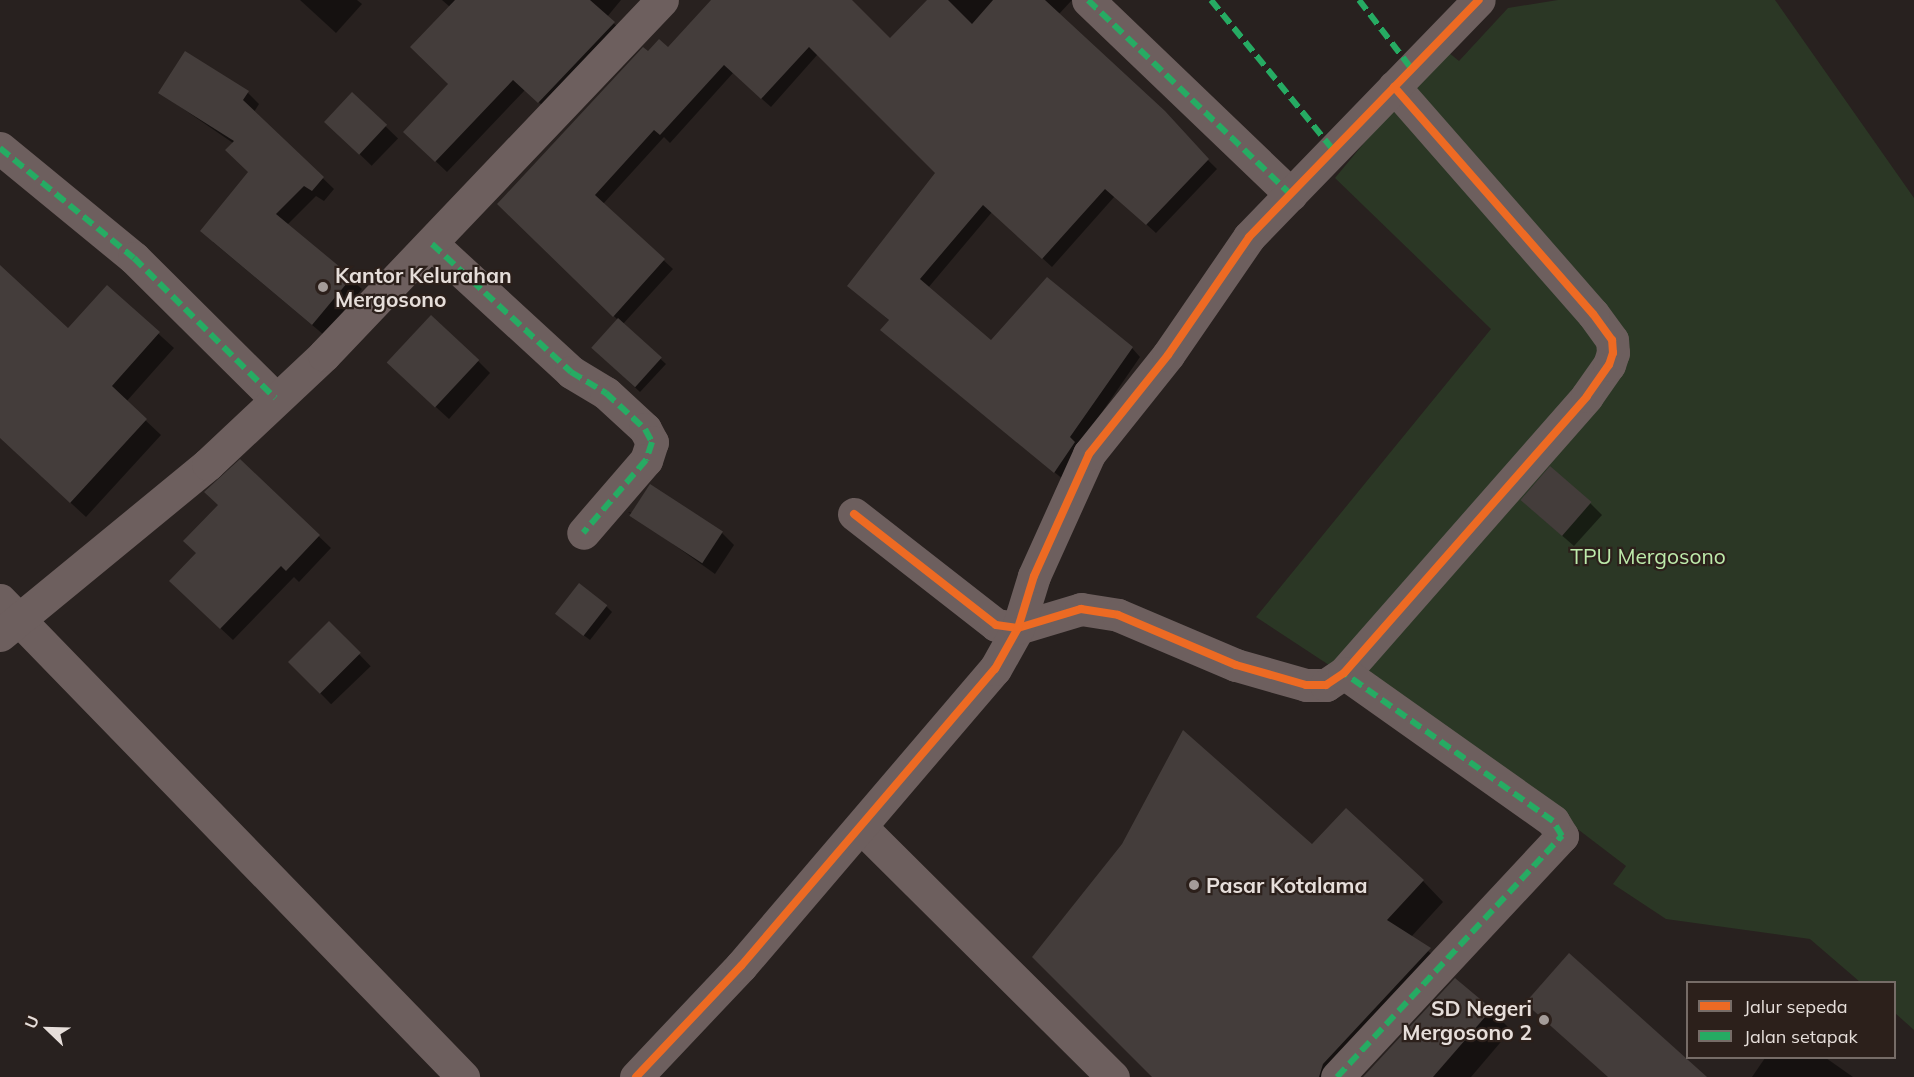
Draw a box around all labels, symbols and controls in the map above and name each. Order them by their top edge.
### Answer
place label: Kantor Kelurahan Mergosono [335,262,512,312]
marker: Kantor Kelurahan Mergosono [316,280,330,294]
park label: TPU Mergosono [1570,543,1726,569]
place label: Pasar Kotalama [1206,872,1367,898]
marker: Pasar Kotalama [1187,878,1201,892]
legend [1686,981,1896,1059]
place label: SD Negeri Mergosono 2 [1402,995,1532,1045]
text: Jalur sepeda [1744,995,1848,1018]
north arrow [18,999,78,1059]
text: U [20,1013,43,1031]
marker: SD Negeri Mergosono 2 [1537,1013,1551,1027]
text: Jalan setapak [1744,1025,1858,1048]

